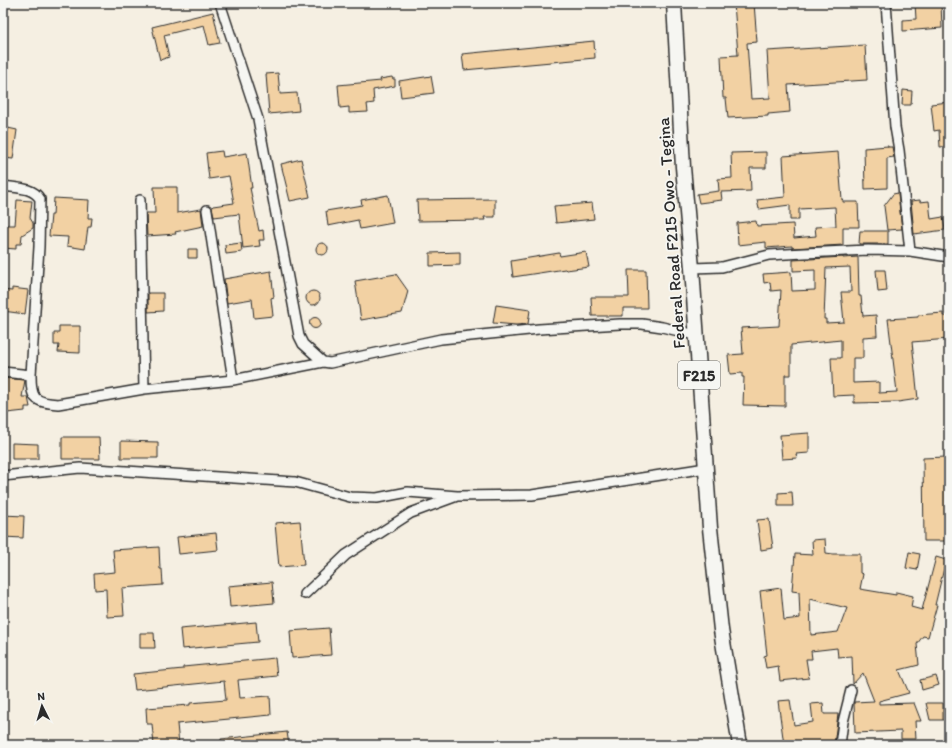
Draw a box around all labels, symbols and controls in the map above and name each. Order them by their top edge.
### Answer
street label: Federal Road F215 Owo - Tegina [653,116,689,349]
road number: F215 [678,361,720,389]
north arrow [22,686,62,726]
text: N [37,690,45,703]

